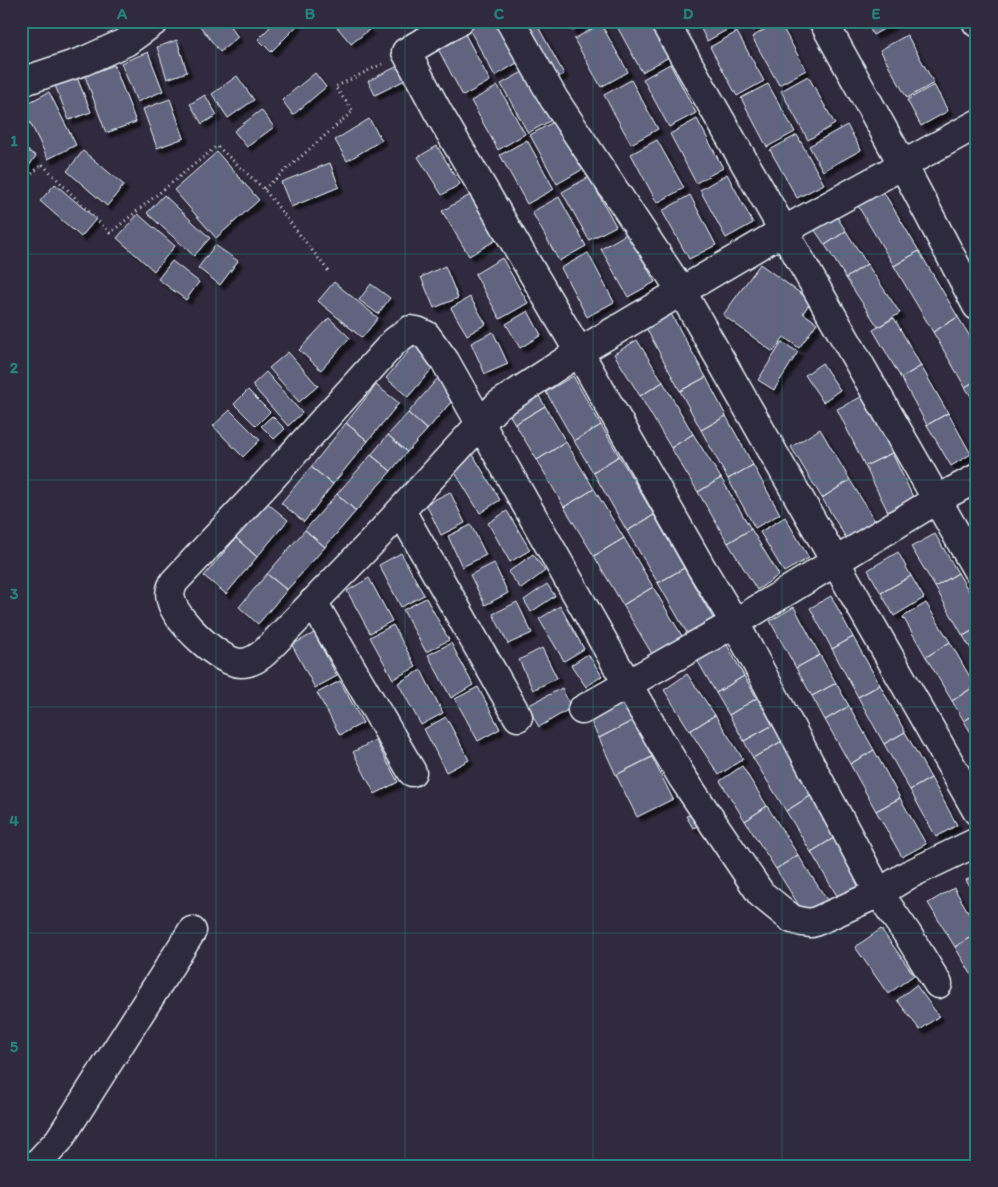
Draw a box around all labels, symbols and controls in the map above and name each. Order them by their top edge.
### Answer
text: A [116,4,128,23]
text: B [305,4,316,23]
text: C [494,4,505,23]
text: D [683,4,694,23]
text: E [872,4,881,23]
text: 1 [10,131,18,150]
text: 2 [10,358,19,377]
text: 3 [10,584,19,603]
text: 4 [9,811,19,830]
text: 5 [10,1037,19,1056]

